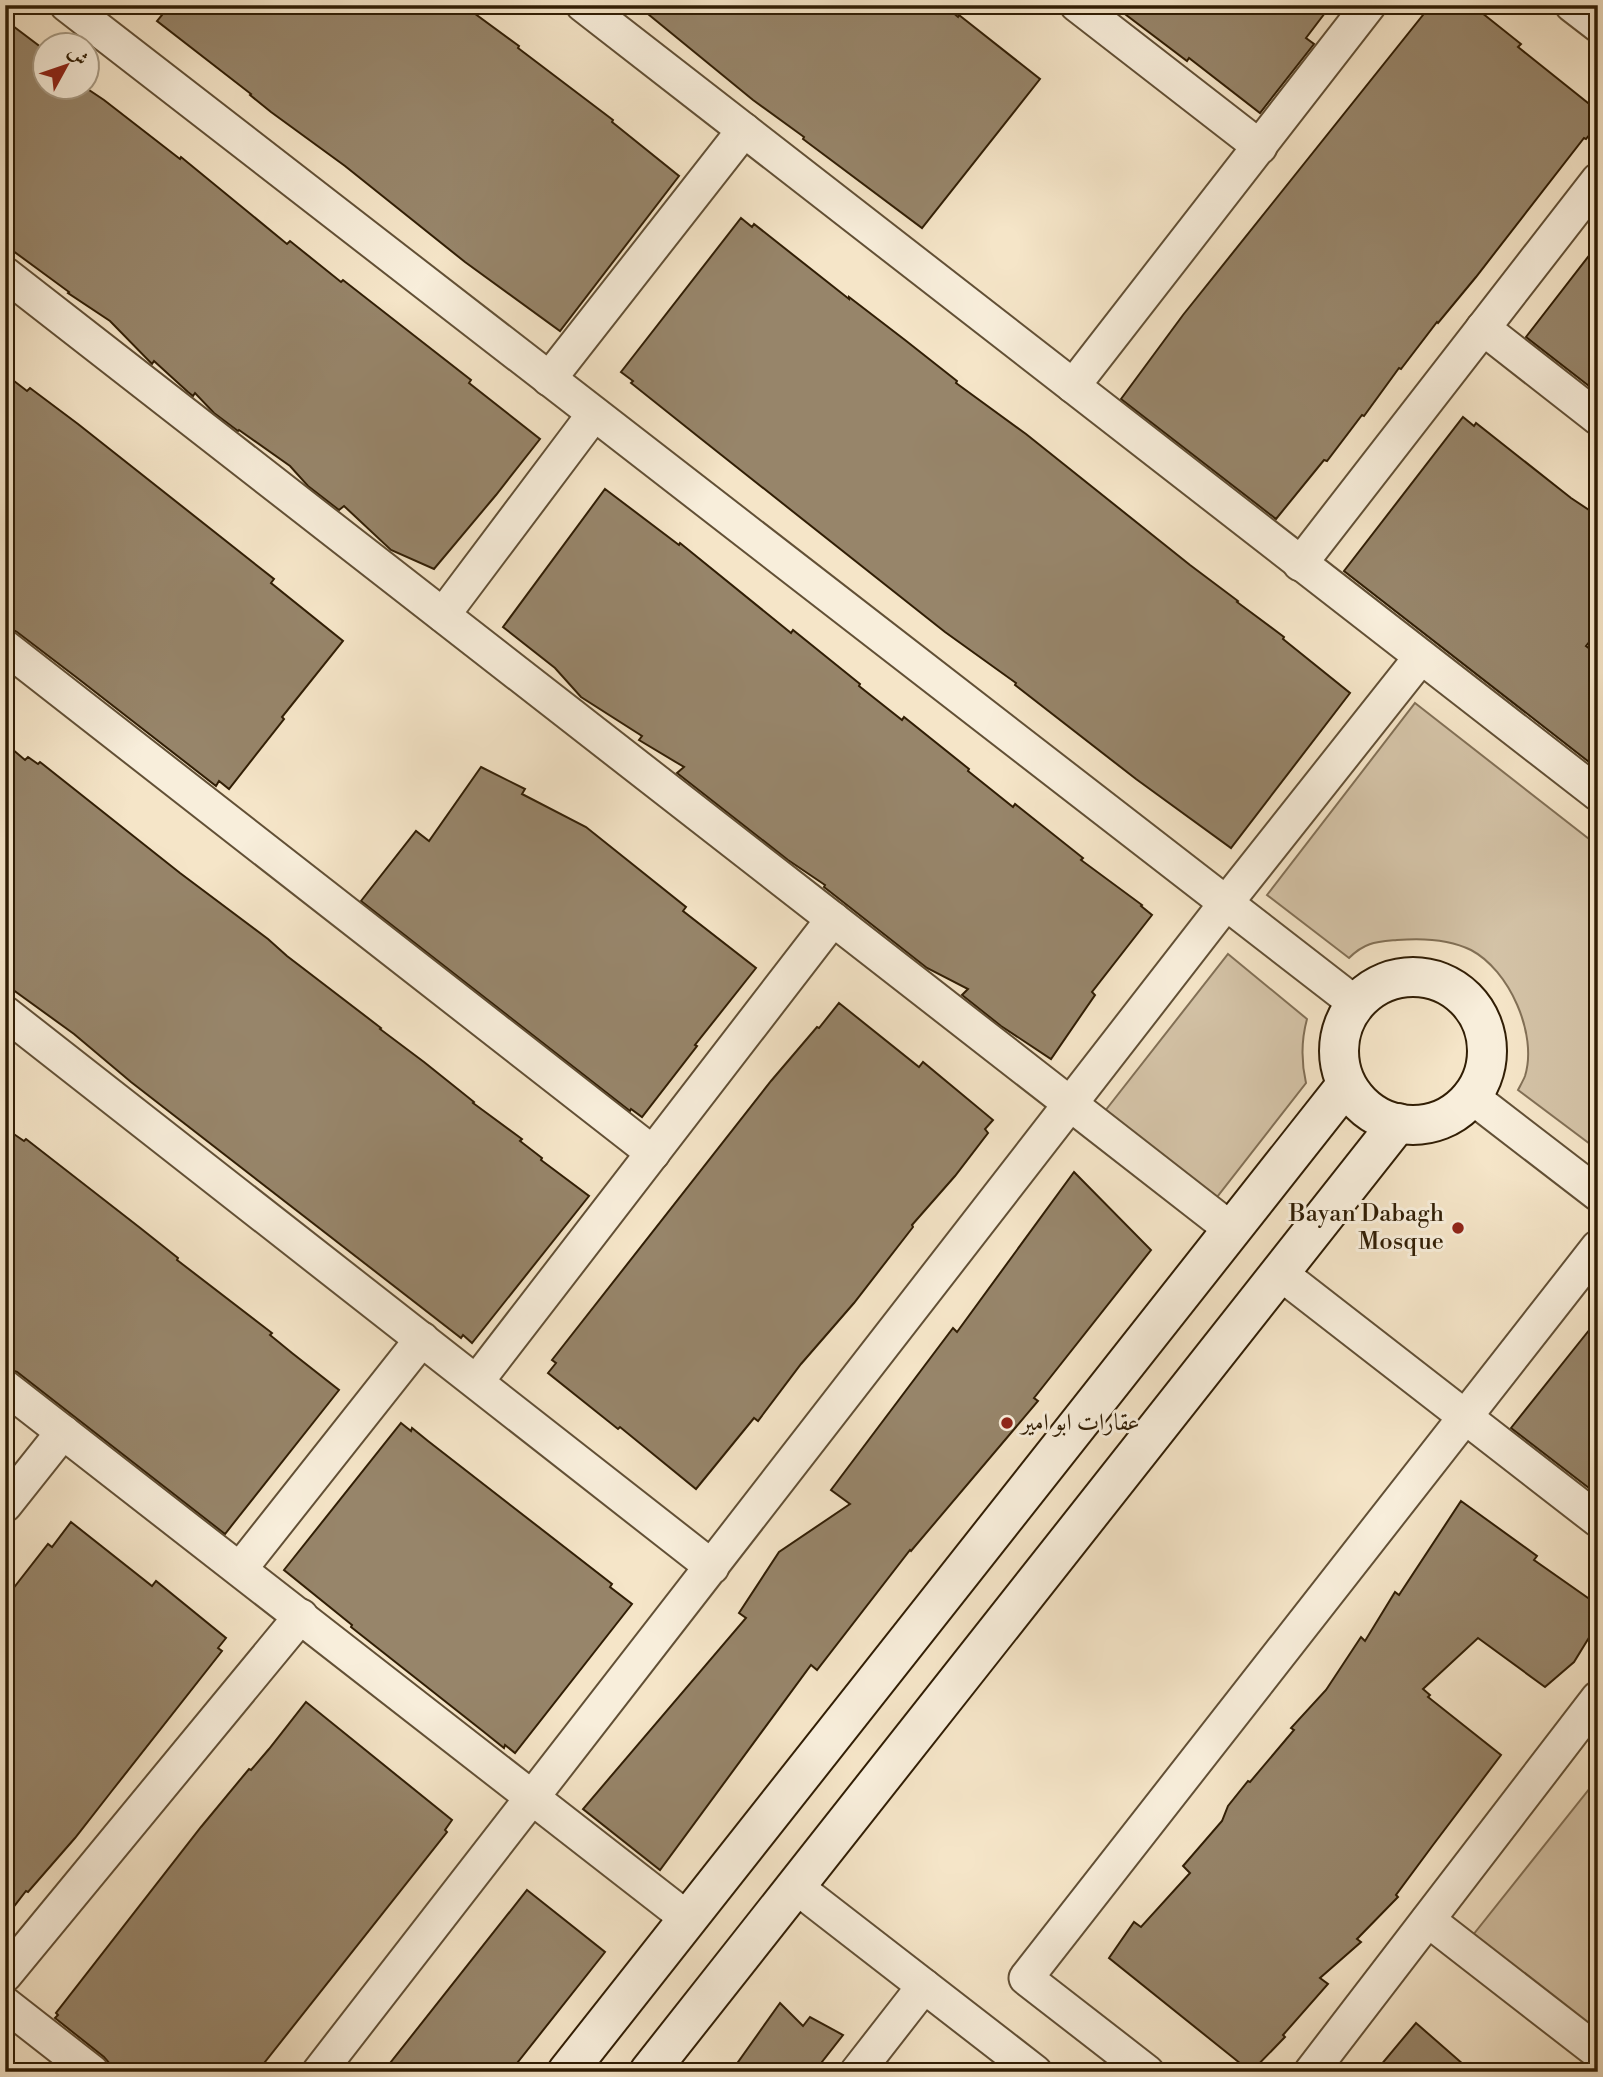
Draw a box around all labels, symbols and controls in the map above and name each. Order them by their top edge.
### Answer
north arrow [32,32,102,102]
text: ش [63,41,94,71]
place label: Bayan Dabagh Mosque [1288,1199,1444,1257]
marker: Bayan Dabagh Mosque [1450,1220,1466,1236]
place label: عقارات ابو امير [1018,1408,1140,1438]
marker: عقارات ابو امير [999,1415,1015,1431]

